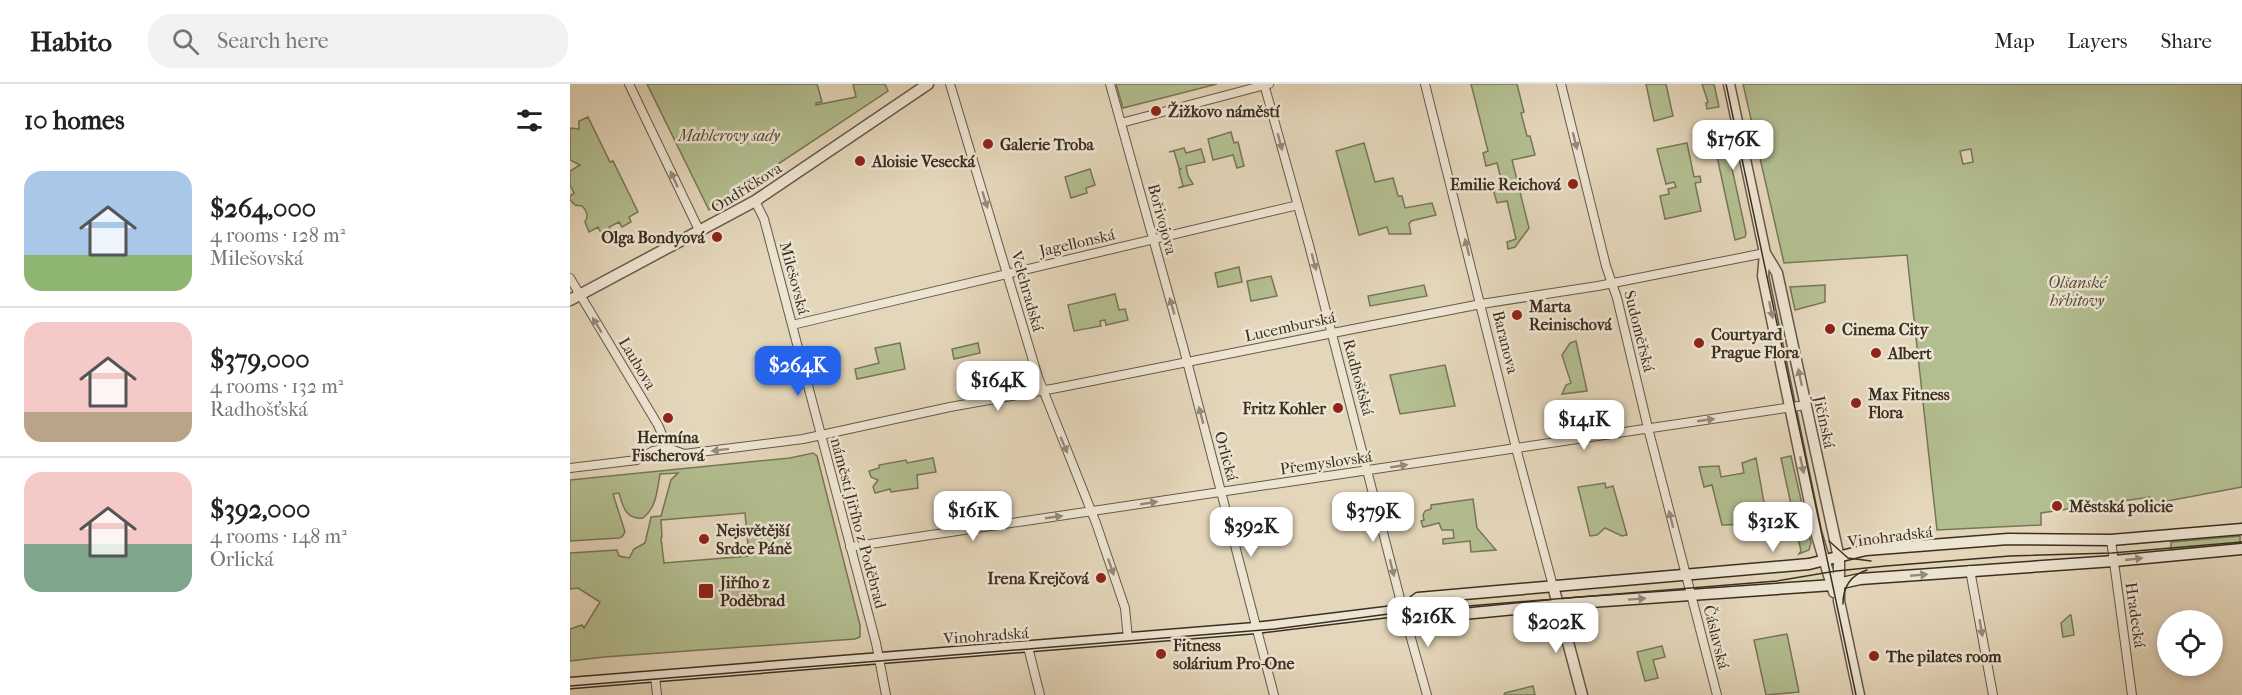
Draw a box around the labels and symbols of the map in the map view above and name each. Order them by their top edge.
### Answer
place label: Žižkovo náměstí [1168,101,1281,121]
marker: Žižkovo náměstí [1149,104,1163,118]
pin: $176K [1691,120,1775,171]
park label: Mahlerovy sady [677,126,780,145]
one-way arrow [1571,132,1581,150]
one-way arrow [1276,133,1285,151]
place label: Galerie Troba [1000,135,1095,154]
marker: Galerie Troba [981,137,995,151]
place label: Aloisie Vesecká [871,152,976,171]
marker: Aloisie Vesecká [853,154,867,168]
street label: Ondříčkova [707,158,786,217]
one-way arrow [670,171,679,188]
place label: Emilie Reichová [1450,175,1562,194]
marker: Emilie Reichová [1566,177,1580,191]
street label: Bořivojova [1144,182,1181,257]
one-way arrow [981,191,990,209]
street label: Jagellonská [1036,224,1117,261]
place label: Olga Bondyová [601,228,706,248]
marker: Olga Bondyová [710,230,724,244]
one-way arrow [1461,238,1471,257]
street label: Milešovská [776,240,814,317]
street label: Velehradská [1007,248,1048,334]
one-way arrow [1309,252,1319,271]
park label: Olšanské hřbitovy [2048,273,2109,310]
street label: Sudoměřská [1620,288,1659,374]
one-way arrow [1166,297,1176,315]
place label: Marta Reinischová [1528,297,1613,334]
one-way arrow [1767,301,1776,320]
street label: Lucemburská [1243,307,1338,345]
marker: Marta Reinischová [1510,308,1524,322]
street label: Baranova [1489,309,1523,376]
one-way arrow [592,317,603,333]
place label: Cinema City [1842,320,1930,340]
marker: Cinema City [1823,322,1837,336]
place label: Courtyard Prague Flora [1711,325,1800,363]
street label: Laubova [615,334,661,393]
marker: Courtyard Prague Flora [1692,336,1706,350]
street label: Radhošťská [1339,337,1378,418]
place label: Albert [1887,344,1932,363]
pin: $264K [756,346,840,397]
marker: Albert [1869,346,1883,360]
pin: $164K [956,361,1040,412]
one-way arrow [1795,367,1804,386]
place label: Max Fitness Flora [1867,385,1950,422]
street label: Jičínská [1809,392,1839,451]
marker: Max Fitness Flora [1849,396,1863,410]
place label: Fritz Kohler [1241,399,1327,418]
pin: $141K [1542,400,1626,451]
marker: Fritz Kohler [1331,401,1345,415]
one-way arrow [1196,406,1205,424]
marker: Hermína Fischerová [661,411,675,425]
one-way arrow [1696,415,1715,424]
place label: Hermína Fischerová [631,428,705,465]
street label: Orlická [1211,429,1242,484]
street label: náměstí Jiřího z Poděbrad [827,436,891,611]
one-way arrow [1059,437,1069,455]
one-way arrow [711,445,730,454]
street label: Přemyslovská [1279,447,1374,478]
one-way arrow [1798,456,1808,475]
one-way arrow [1390,461,1409,470]
pin: $161K [931,491,1015,542]
pin: $379K [1331,492,1415,543]
place label: Městská policie [2068,497,2173,517]
one-way arrow [1140,498,1159,507]
marker: Městská policie [2050,499,2064,513]
pin: $312K [1731,502,1815,553]
pin: $392K [1209,507,1293,558]
one-way arrow [1666,510,1676,528]
one-way arrow [1044,513,1063,522]
place label: Nejsvětější Srdce Páně [716,521,792,558]
street label: Vinohradská [1845,522,1934,551]
marker: Nejsvětější Srdce Páně [697,532,711,546]
one-way arrow [2125,554,2144,564]
one-way arrow [1107,558,1116,576]
one-way arrow [1388,559,1398,577]
place label: Irena Krejčová [988,569,1090,588]
one-way arrow [1909,570,1928,579]
marker: Irena Krejčová [1094,571,1108,585]
place label: Jiřího z Poděbrad [718,573,787,610]
street label: Hradecká [2121,581,2150,650]
marker: Jiřího z Poděbrad [697,582,715,600]
one-way arrow [1628,594,1647,603]
pin: $216K [1386,597,1470,648]
pin: $202K [1514,603,1598,654]
street label: Čáslavská [1699,603,1735,672]
one-way arrow [1977,619,1986,638]
street label: Vinohradská [942,623,1030,648]
place label: Fitness solárium Pro-One [1172,636,1294,673]
marker: Fitness solárium Pro-One [1154,647,1168,661]
place label: The pilates room [1885,647,2002,667]
marker: The pilates room [1867,649,1881,663]

